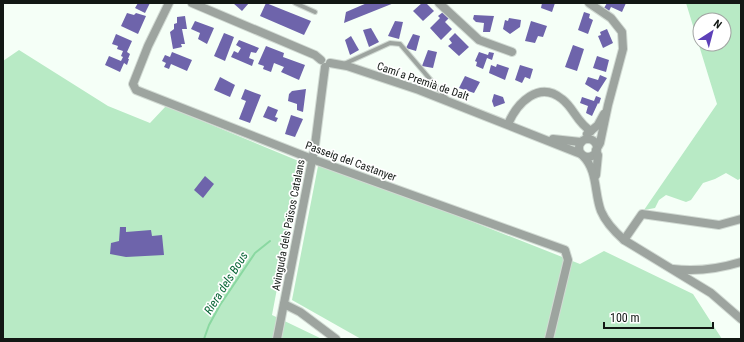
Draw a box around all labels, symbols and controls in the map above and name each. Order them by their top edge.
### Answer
north arrow [692,12,732,52]
text: N [711,17,724,32]
street label: Camí a Premià de Dalt [375,60,470,103]
street label: Passeig del Castanyer [303,139,399,184]
street label: Avinguda dels Països Catalans [269,158,308,292]
water label: Riera dels Bous [201,249,251,317]
scale bar [604,304,713,330]
text: 100 m [610,311,640,325]

